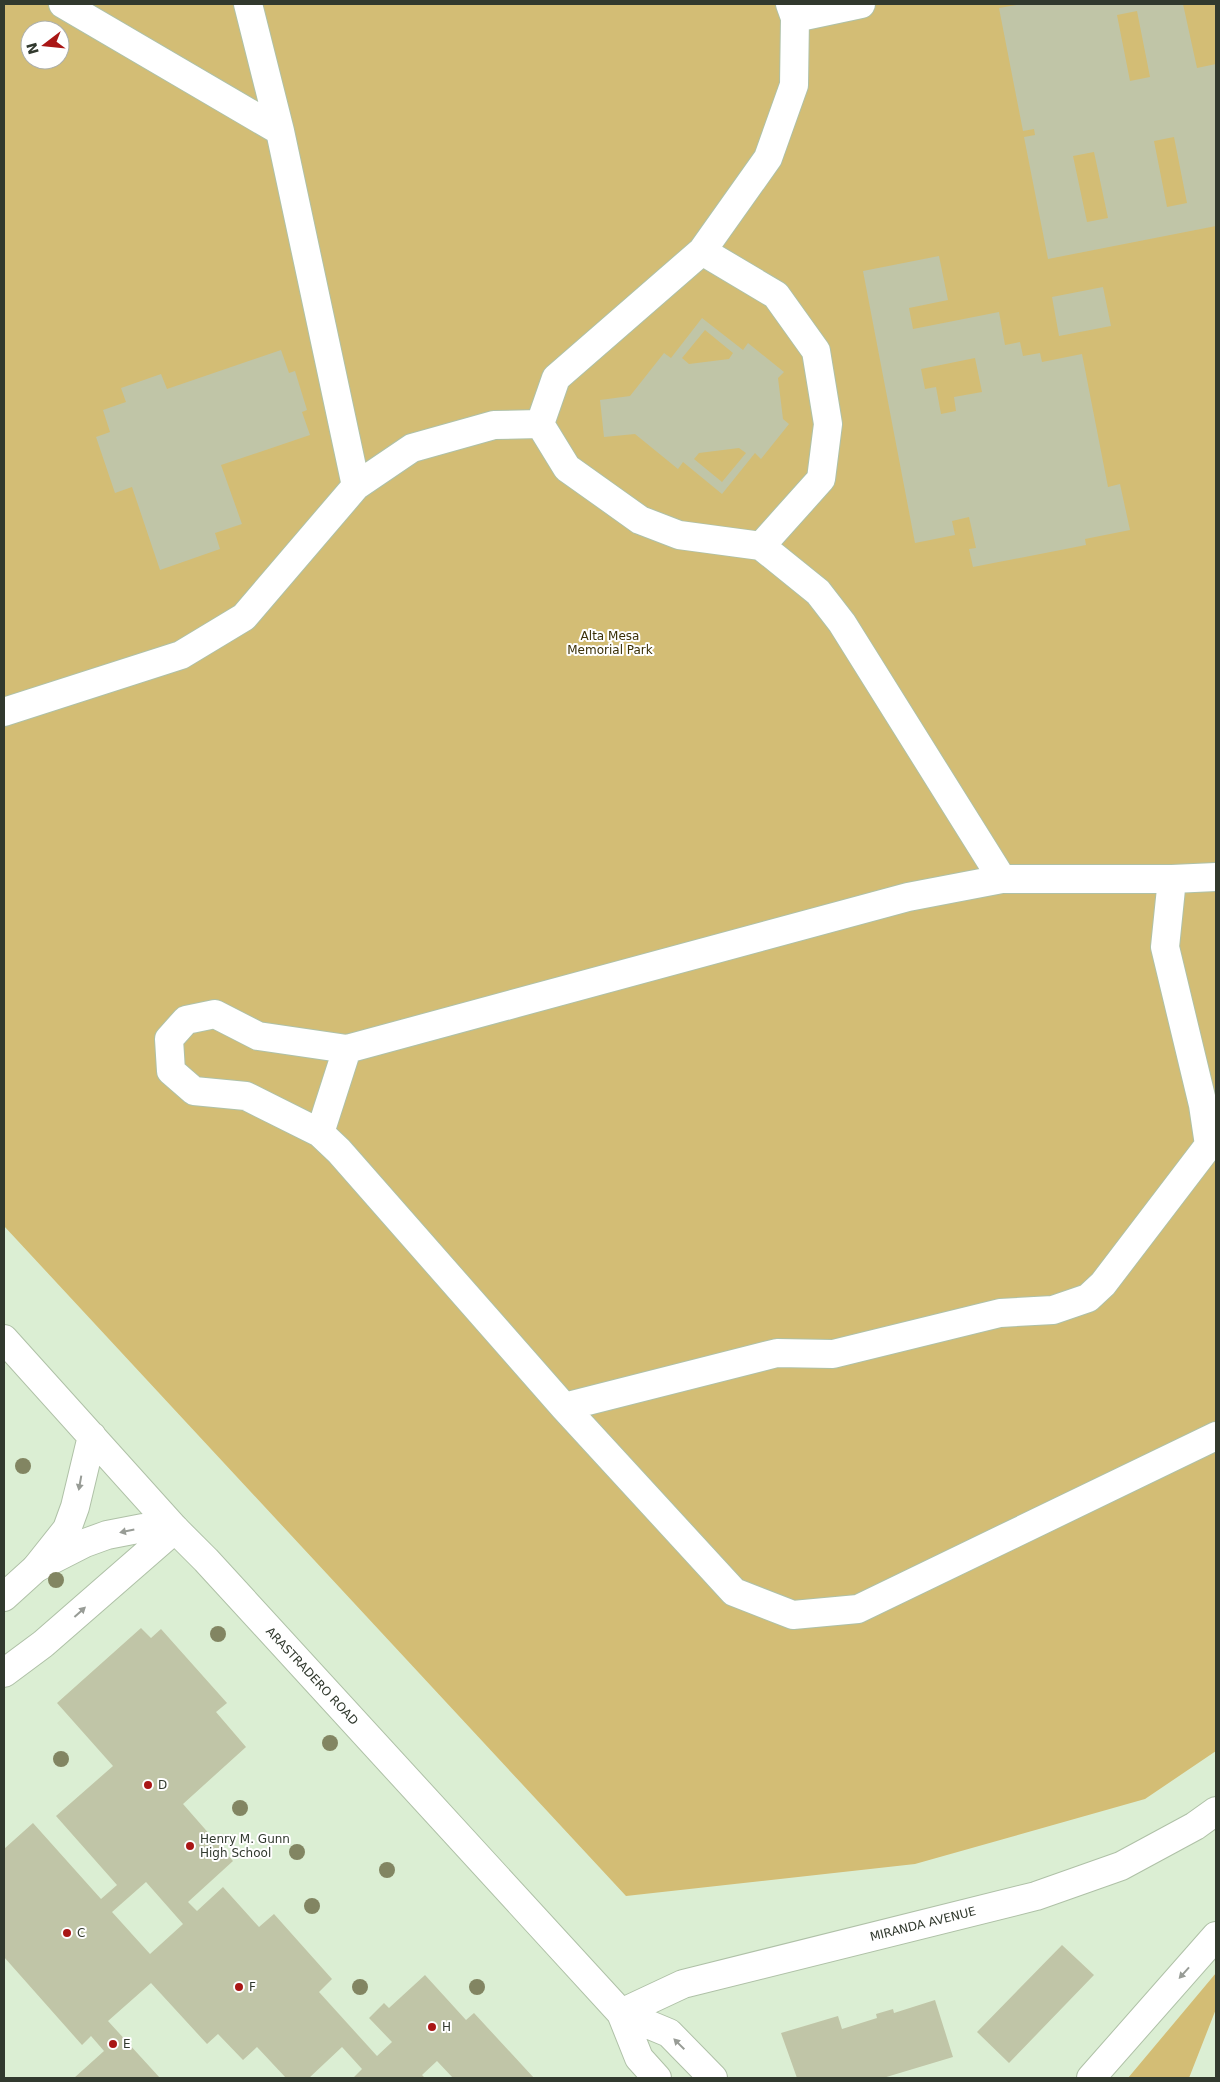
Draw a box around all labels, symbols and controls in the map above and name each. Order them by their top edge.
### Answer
north arrow [20,20,70,70]
text: N [23,41,42,56]
park label: Alta Mesa Memorial Park [567,629,653,657]
one-way arrow [75,1476,83,1492]
one-way arrow [119,1527,134,1535]
one-way arrow [73,1606,85,1618]
street label: ARASTRADERO ROAD [263,1624,361,1728]
place label: D [158,1778,167,1792]
marker: D [142,1779,154,1791]
place label: Henry M. Gunn High School [200,1832,290,1860]
marker: Henry M. Gunn High School [184,1840,196,1852]
street label: MIRANDA AVENUE [869,1904,977,1944]
place label: C [77,1926,85,1940]
marker: C [61,1927,73,1939]
one-way arrow [1178,1966,1190,1978]
place label: F [249,1980,256,1994]
marker: F [233,1981,245,1993]
place label: H [442,2020,451,2034]
marker: H [426,2021,438,2033]
place label: E [123,2037,131,2051]
marker: E [107,2038,119,2050]
one-way arrow [673,2038,685,2050]

